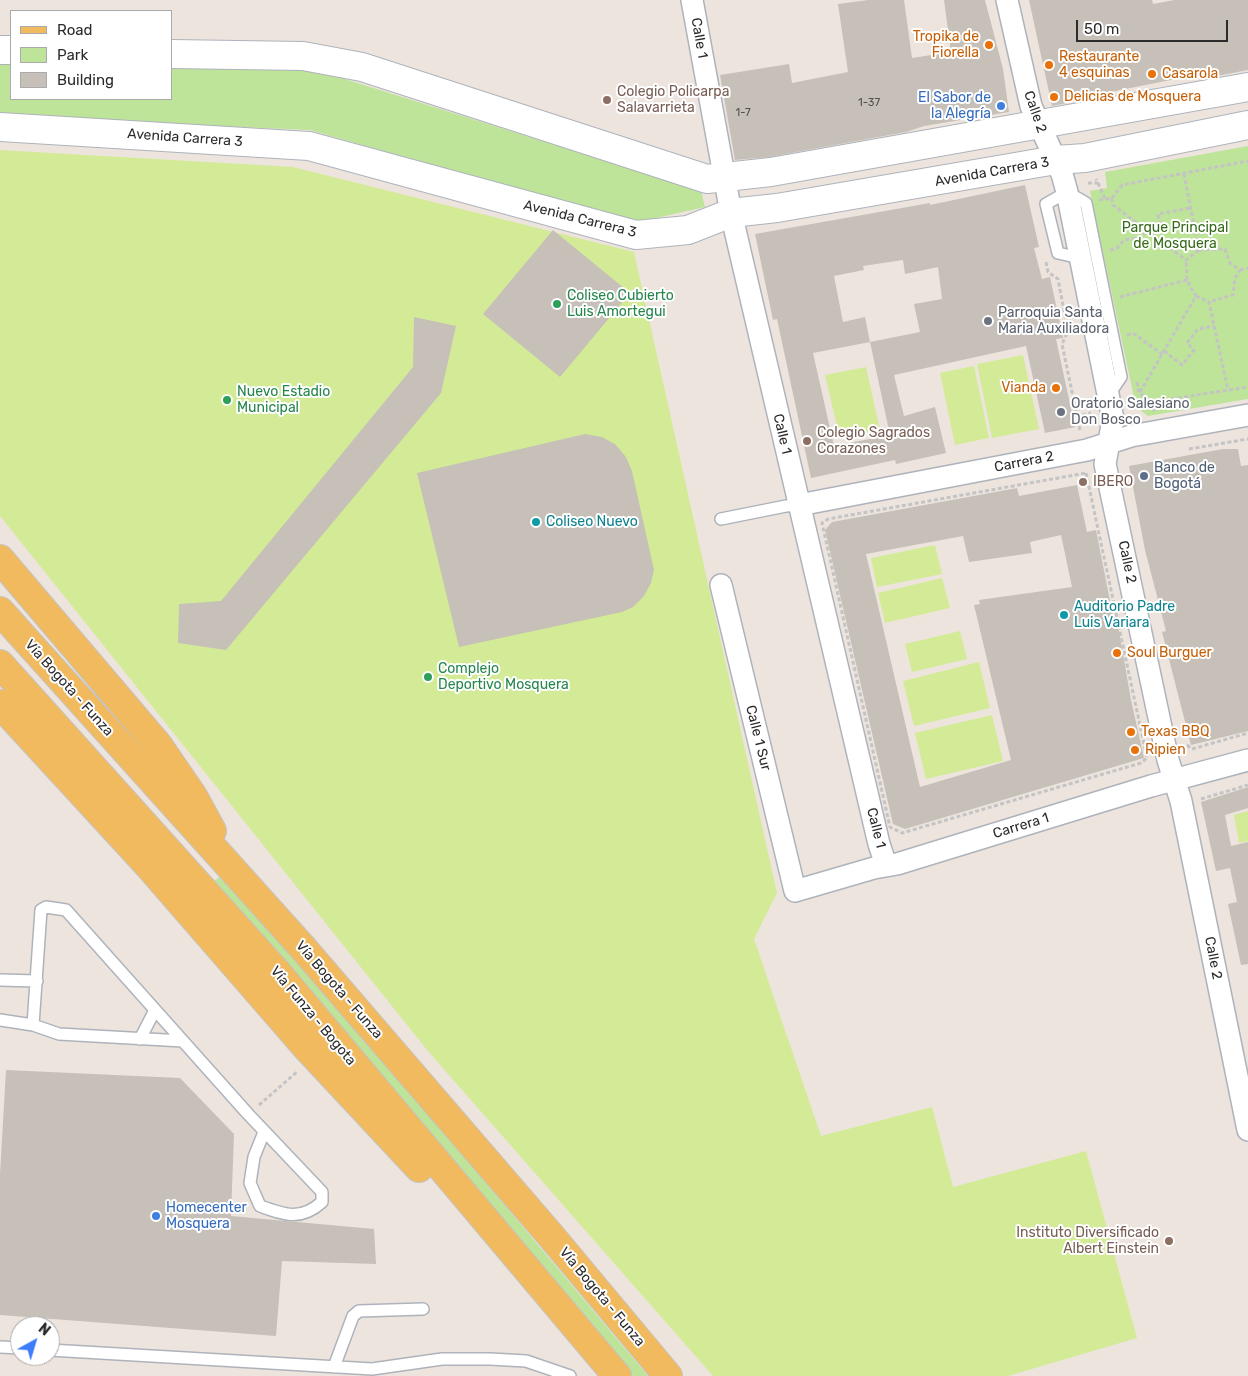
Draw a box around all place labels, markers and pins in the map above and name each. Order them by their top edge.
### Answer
place label: Tropika de Fiorella [913,29,979,62]
marker: Tropika de Fiorella [983,39,995,51]
place label: Restaurante 4 esquinas [1059,49,1139,82]
marker: Restaurante 4 esquinas [1043,59,1055,71]
place label: Casarola [1162,66,1218,82]
marker: Casarola [1146,68,1158,80]
place label: Colegio Policarpa Salavarrieta [617,84,729,116]
place label: Delicias de Mosquera [1064,89,1201,105]
place label: El Sabor de la Alegría [918,90,991,122]
marker: Delicias de Mosquera [1048,91,1060,103]
marker: Colegio Policarpa Salavarrieta [601,94,613,106]
marker: El Sabor de la Alegría [995,100,1007,112]
place label: Coliseo Cubierto Luis Amortegui [567,288,674,321]
marker: Coliseo Cubierto Luis Amortegui [551,298,563,310]
place label: Parroquia Santa Maria Auxiliadora [998,305,1109,338]
marker: Parroquia Santa Maria Auxiliadora [982,315,994,327]
place label: Vianda [1001,380,1046,396]
marker: Vianda [1050,382,1062,394]
place label: Nuevo Estadio Municipal [237,384,330,417]
marker: Nuevo Estadio Municipal [221,394,233,406]
place label: Oratorio Salesiano Don Bosco [1071,396,1189,428]
marker: Oratorio Salesiano Don Bosco [1055,406,1067,418]
place label: Colegio Sagrados Corazones [817,425,930,458]
marker: Colegio Sagrados Corazones [801,435,813,447]
place label: Banco de Bogotá [1154,460,1215,492]
marker: Banco de Bogotá [1138,470,1150,482]
place label: IBERO [1093,474,1133,490]
marker: IBERO [1077,476,1089,488]
place label: Coliseo Nuevo [546,514,638,530]
marker: Coliseo Nuevo [530,516,542,528]
place label: Auditorio Padre Luis Variara [1074,599,1175,632]
marker: Auditorio Padre Luis Variara [1058,609,1070,621]
place label: Soul Burguer [1127,645,1212,661]
marker: Soul Burguer [1111,647,1123,659]
place label: Complejo Deportivo Mosquera [438,661,569,694]
marker: Complejo Deportivo Mosquera [422,671,434,683]
place label: Texas BBQ [1141,724,1209,740]
marker: Texas BBQ [1125,726,1137,738]
place label: Ripien [1145,742,1186,758]
marker: Ripien [1129,744,1141,756]
place label: Homecenter Mosquera [166,1200,247,1232]
marker: Homecenter Mosquera [150,1210,162,1222]
place label: Instituto Diversificado Albert Einstein [1016,1225,1159,1258]
marker: Instituto Diversificado Albert Einstein [1163,1235,1175,1247]

